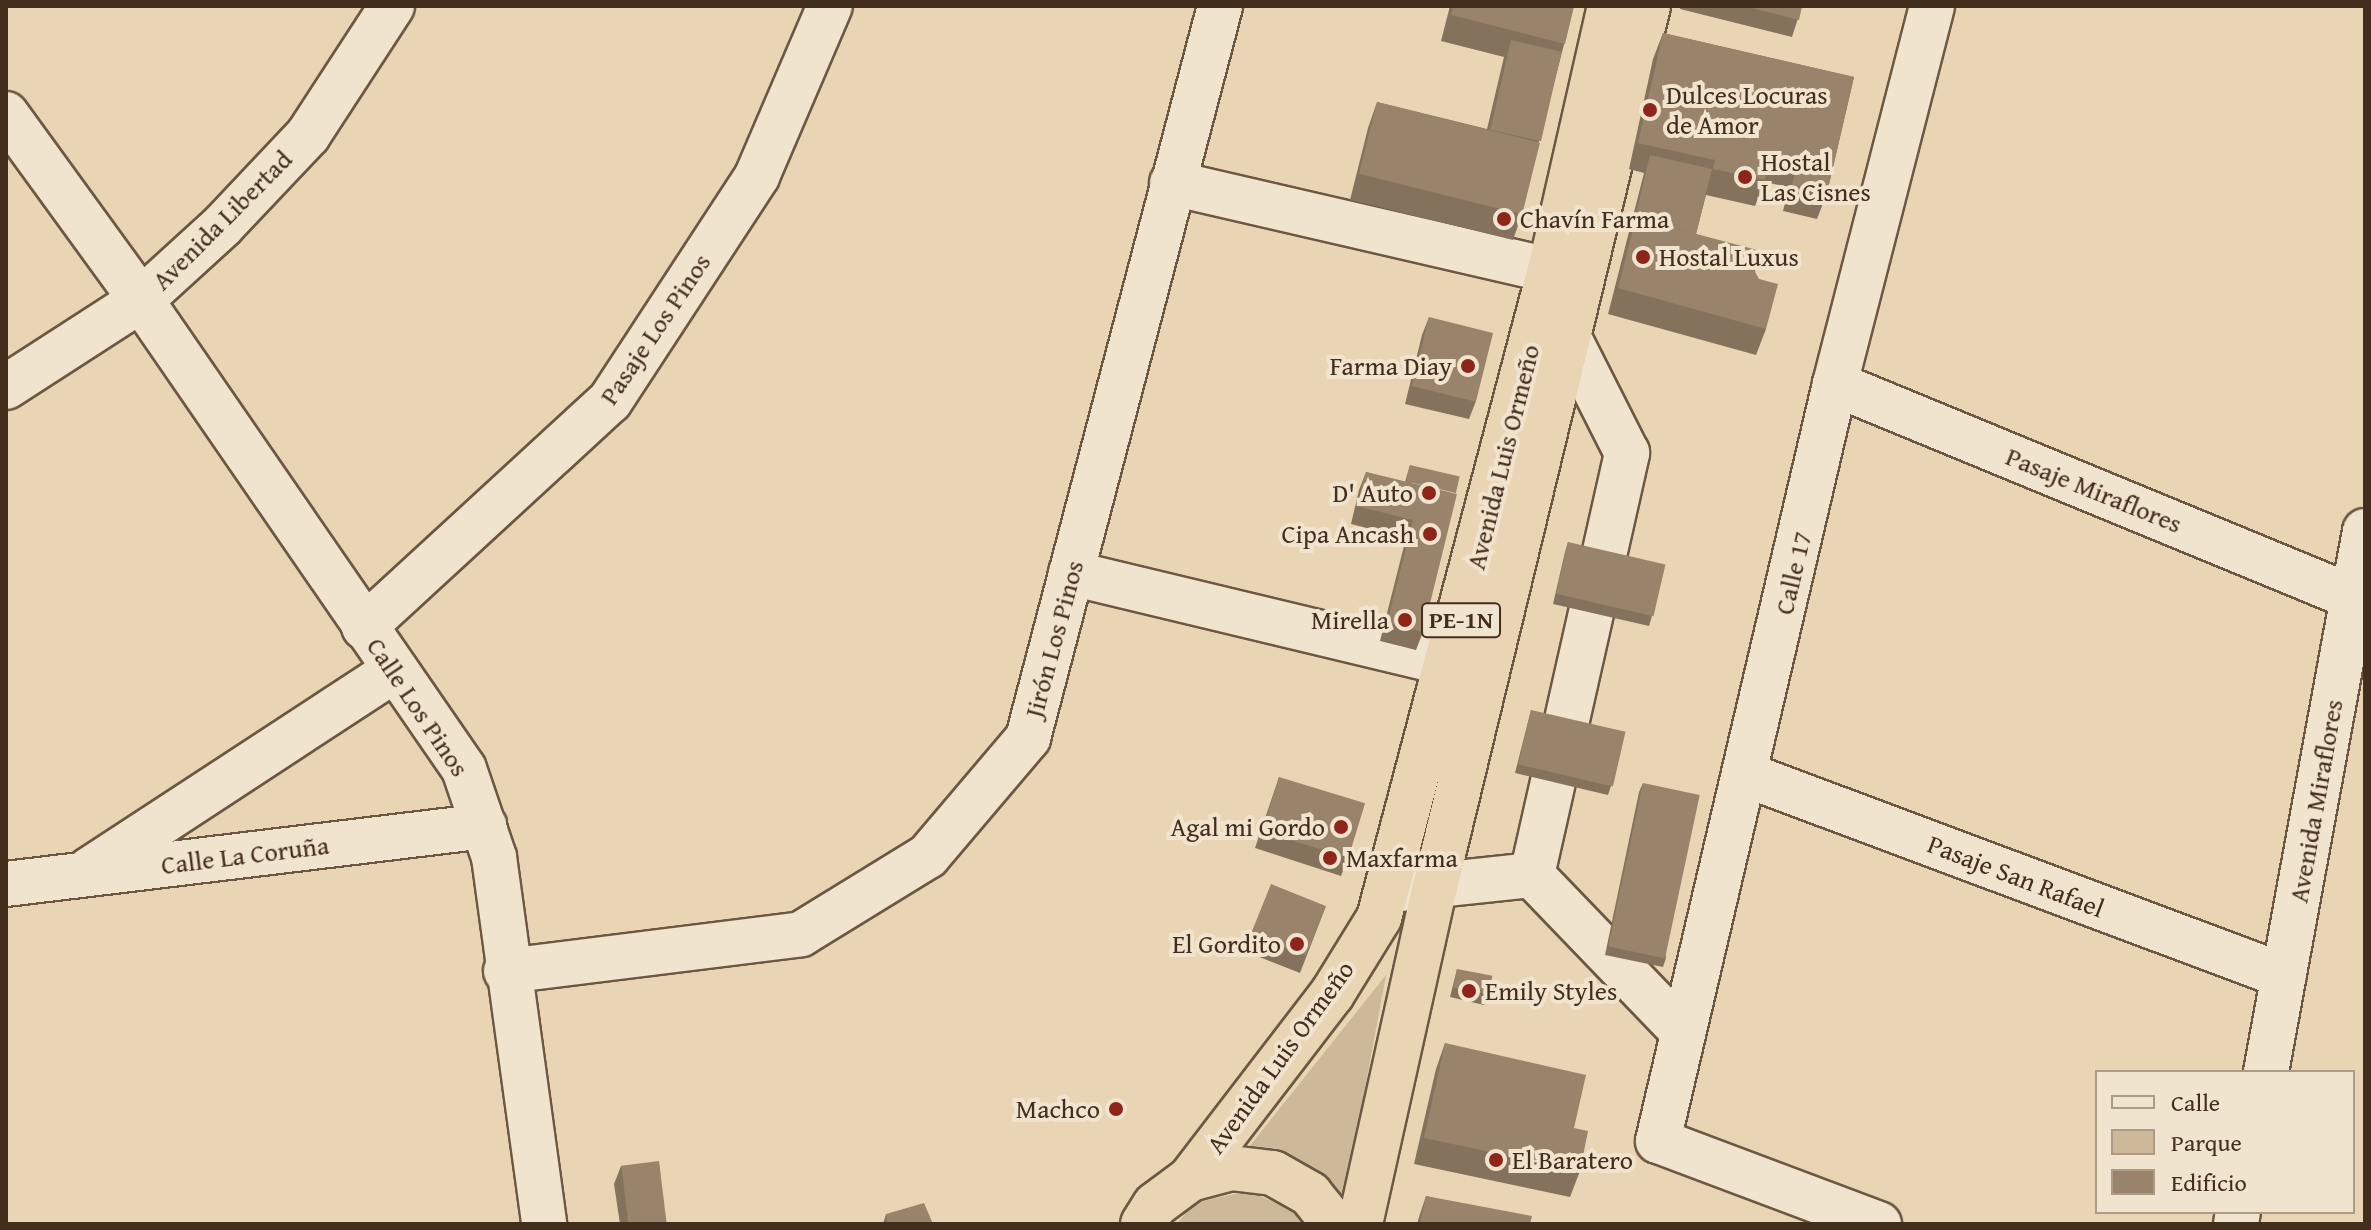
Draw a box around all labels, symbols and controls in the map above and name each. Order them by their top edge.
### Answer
place label: Dulces Locuras de Amor [1666,79,1828,140]
marker: Dulces Locuras de Amor [1641,101,1659,119]
street label: Avenida Libertad [146,144,298,296]
place label: Hostal Las Cisnes [1761,146,1871,208]
marker: Hostal Las Cisnes [1736,168,1754,186]
place label: Chavín Farma [1520,203,1669,235]
marker: Chavín Farma [1495,210,1513,228]
place label: Hostal Luxus [1659,241,1799,273]
street label: Pasaje Los Pinos [593,248,717,410]
marker: Hostal Luxus [1634,248,1652,266]
street label: Avenida Luis Ormeño [1460,341,1546,573]
place label: Farma Diay [1330,350,1452,382]
marker: Farma Diay [1459,357,1477,375]
street label: Pasaje Miraflores [2002,441,2186,539]
place label: D' Auto [1333,477,1413,509]
marker: D' Auto [1420,484,1438,502]
place label: Cipa Ancash [1281,518,1414,550]
marker: Cipa Ancash [1421,525,1439,543]
street label: Calle 17 [1768,529,1818,617]
street label: Jirón Los Pinos [1018,557,1090,721]
road number: PE-1N [1421,600,1501,640]
place label: Mirella [1311,604,1389,636]
marker: Mirella [1396,611,1414,629]
street label: Calle Los Pinos [360,632,476,782]
street label: Avenida Miraflores [2283,697,2349,905]
place label: Agal mi Gordo [1171,811,1325,843]
marker: Agal mi Gordo [1332,818,1350,836]
street label: Pasaje San Rafael [1923,828,2109,924]
street label: Calle La Coruña [159,829,331,881]
place label: Maxfarma [1346,842,1458,874]
marker: Maxfarma [1321,849,1339,867]
place label: El Gordito [1172,928,1281,960]
marker: El Gordito [1288,935,1306,953]
street label: Avenida Luis Ormeño [1200,955,1360,1159]
place label: Emily Styles [1485,975,1617,1007]
marker: Emily Styles [1460,982,1478,1000]
legend [2095,1070,2355,1214]
text: Calle [2171,1085,2220,1120]
place label: Machco [1016,1093,1100,1125]
marker: Machco [1107,1100,1125,1118]
text: Parque [2171,1125,2242,1160]
place label: El Baratero [1512,1144,1633,1176]
marker: El Baratero [1487,1151,1505,1169]
text: Edificio [2171,1165,2247,1200]

